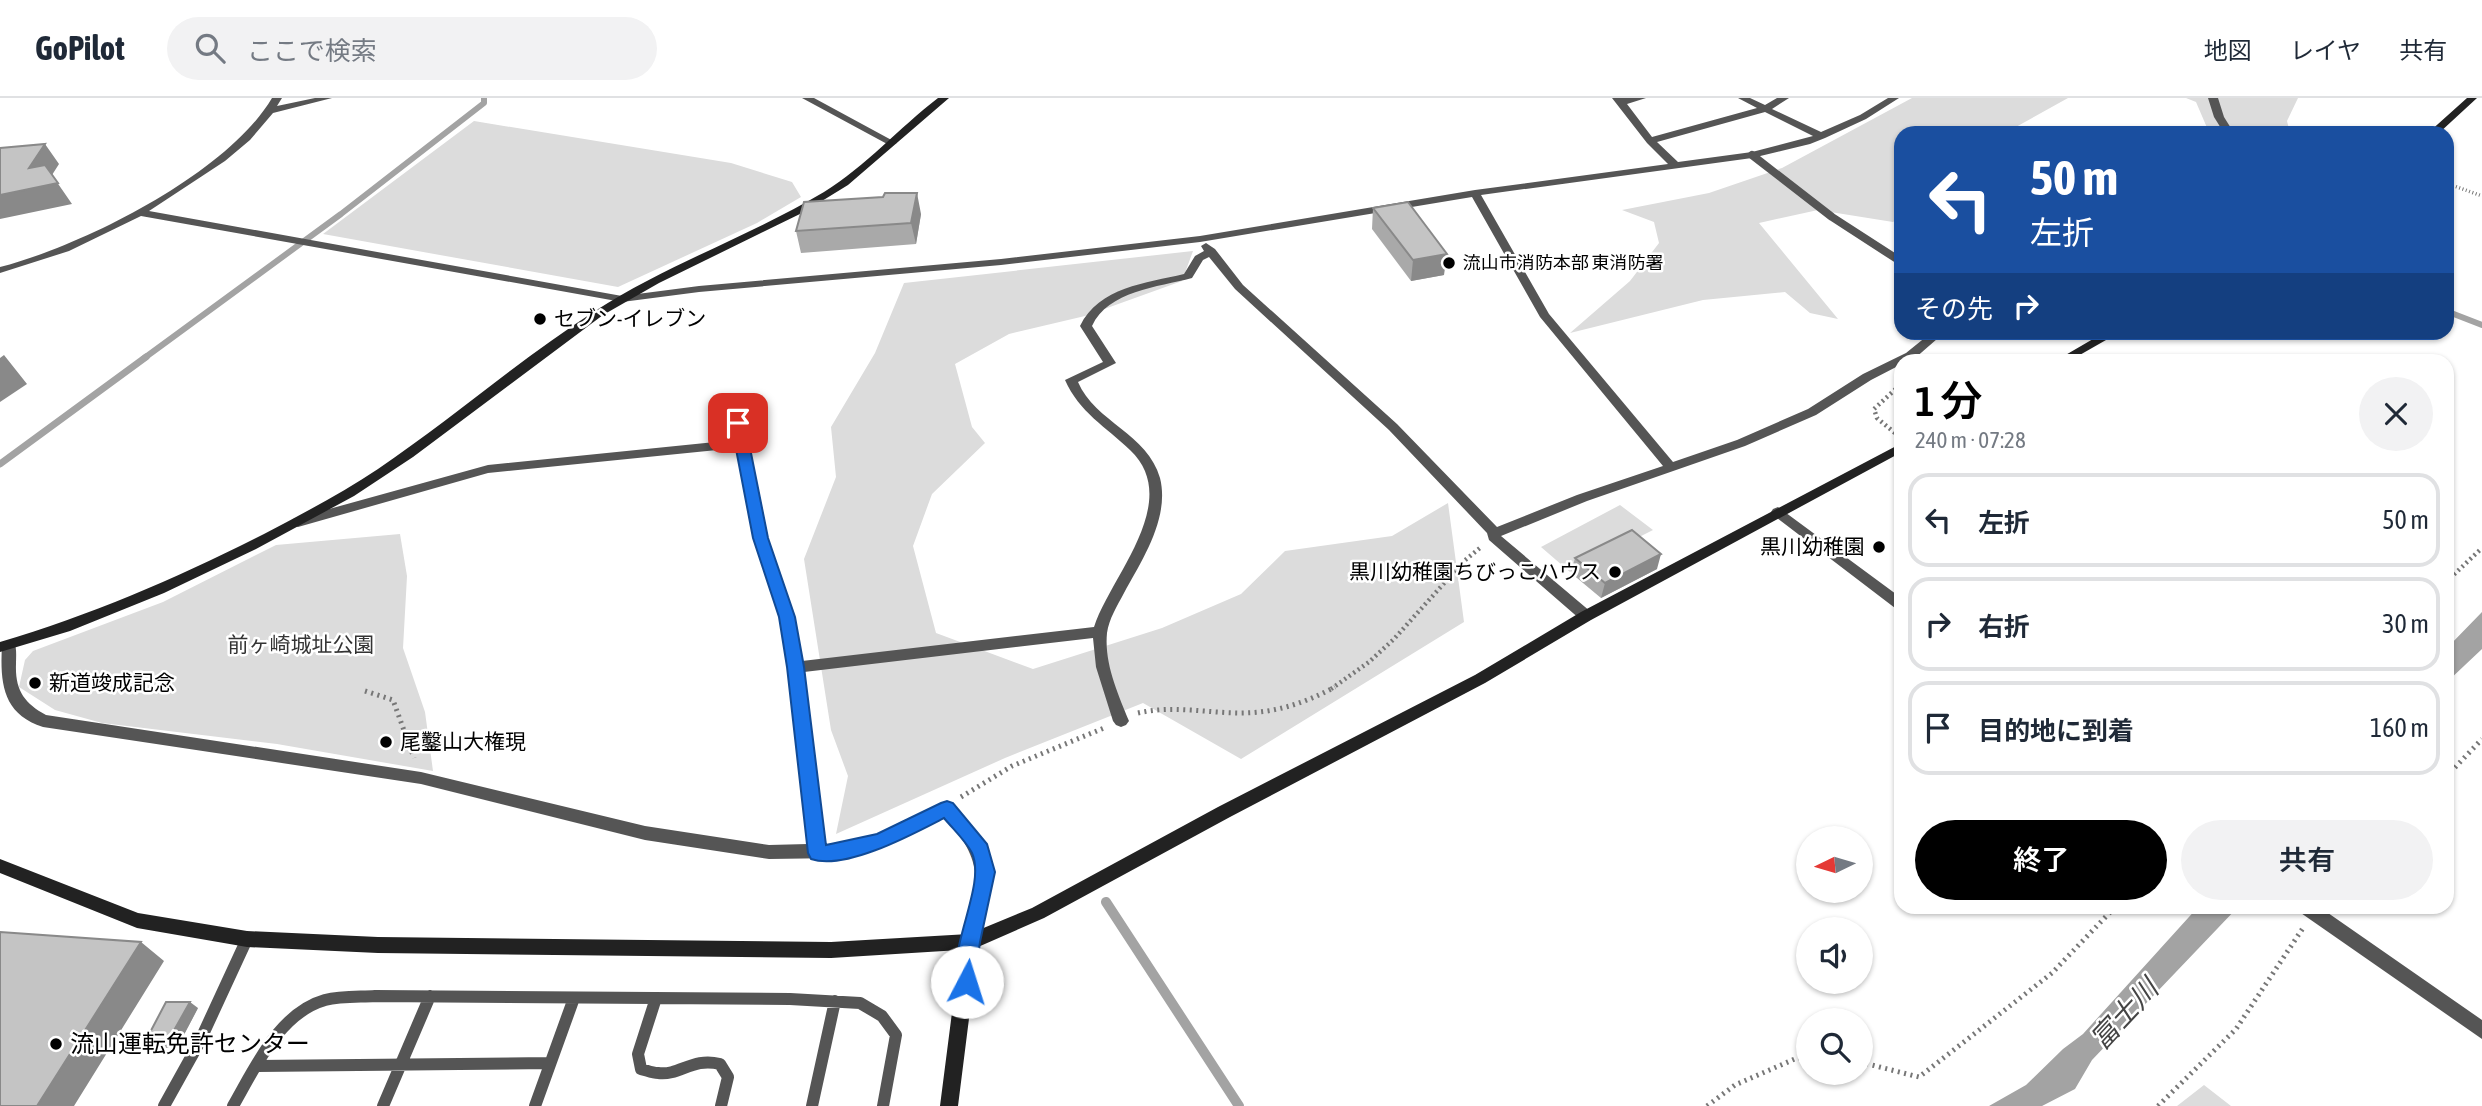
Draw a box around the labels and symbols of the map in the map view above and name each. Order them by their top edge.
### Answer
place label: 流山市消防本部 東消防署 [1463,252,1663,273]
marker: 流山市消防本部 東消防署 [1441,255,1457,271]
place label: セブン-イレブン [554,306,706,330]
marker: セブン-イレブン [532,311,548,327]
pin [708,393,768,453]
place label: 黒川幼稚園 [1760,534,1865,558]
marker: 黒川幼稚園 [1871,539,1887,555]
place label: 黒川幼稚園ちびっこハウス [1349,559,1601,583]
marker: 黒川幼稚園ちびっこハウス [1607,564,1623,580]
park label: 前ヶ崎城址公園 [228,632,375,656]
place label: 新道竣成記念 [49,670,175,694]
marker: 新道竣成記念 [27,675,43,691]
place label: 尾鑿山大権現 [400,729,526,753]
marker: 尾鑿山大権現 [378,734,394,750]
north arrow [1796,826,1872,903]
position arrow [930,945,1004,1019]
water label: 富士川 [2084,970,2166,1056]
place label: 流山運転免許センター [70,1030,310,1057]
marker: 流山運転免許センター [48,1036,64,1052]

